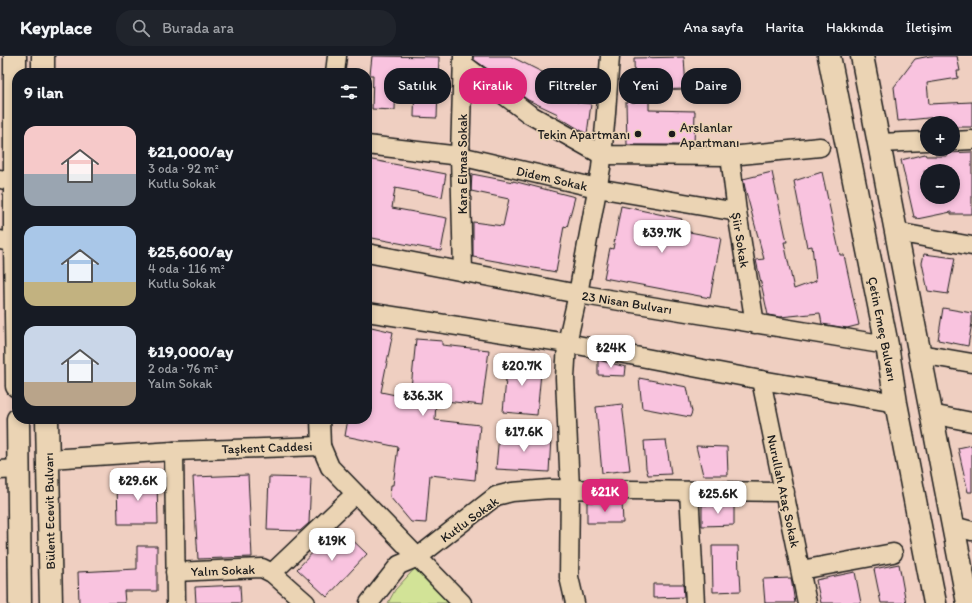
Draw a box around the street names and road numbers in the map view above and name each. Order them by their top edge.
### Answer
street label: Kara Elmas Sokak [455,113,470,214]
street label: Didem Sokak [515,163,589,194]
street label: Şiir Sokak [729,211,752,269]
street label: Çetin Emeç Bulvarı [865,276,900,383]
street label: 23 Nisan Bulvarı [581,288,673,317]
street label: Nurullah Ataç Sokak [764,433,803,549]
street label: Taşkent Caddesi [221,438,313,457]
street label: Bülent Ecevit Bulvarı [41,452,58,570]
street label: Kutlu Sokak [437,493,501,545]
street label: Yalın Sokak [191,562,256,579]

